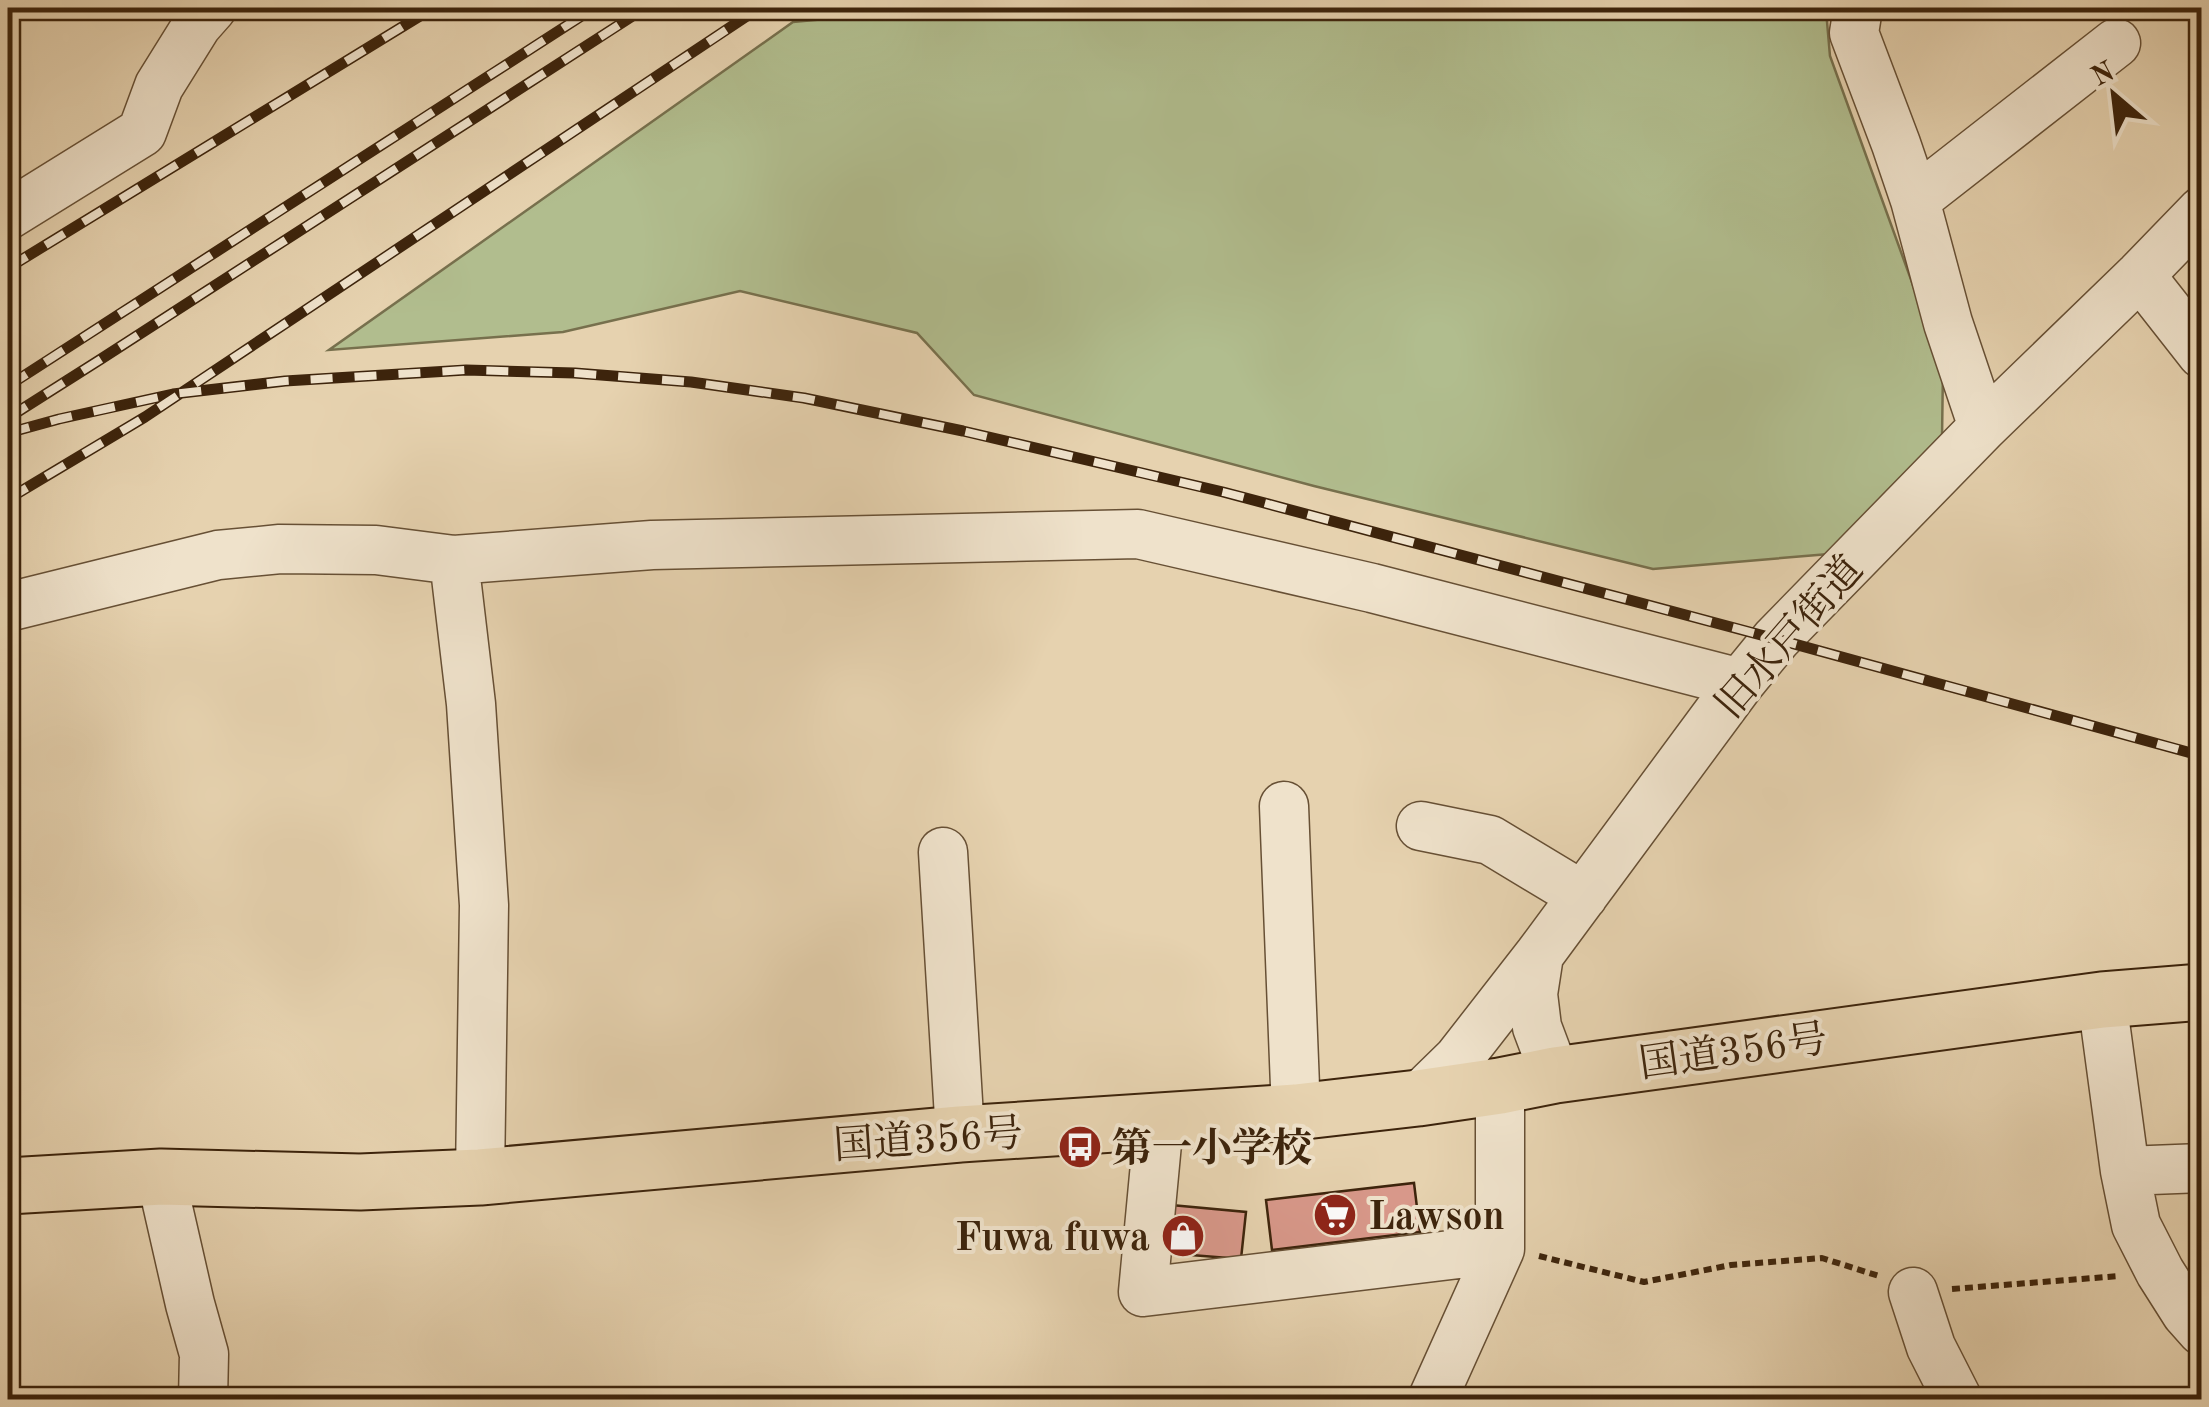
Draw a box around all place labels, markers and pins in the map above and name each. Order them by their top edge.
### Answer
bus stop icon: 第一小学校 [1057,1124,1103,1170]
place label: 第一小学校 [1112,1126,1312,1171]
supermarket icon: Lawson [1312,1192,1358,1238]
place label: Lawson [1368,1199,1505,1239]
shop icon: Fuwa fuwa [1160,1213,1206,1259]
place label: Fuwa fuwa [955,1220,1150,1260]

